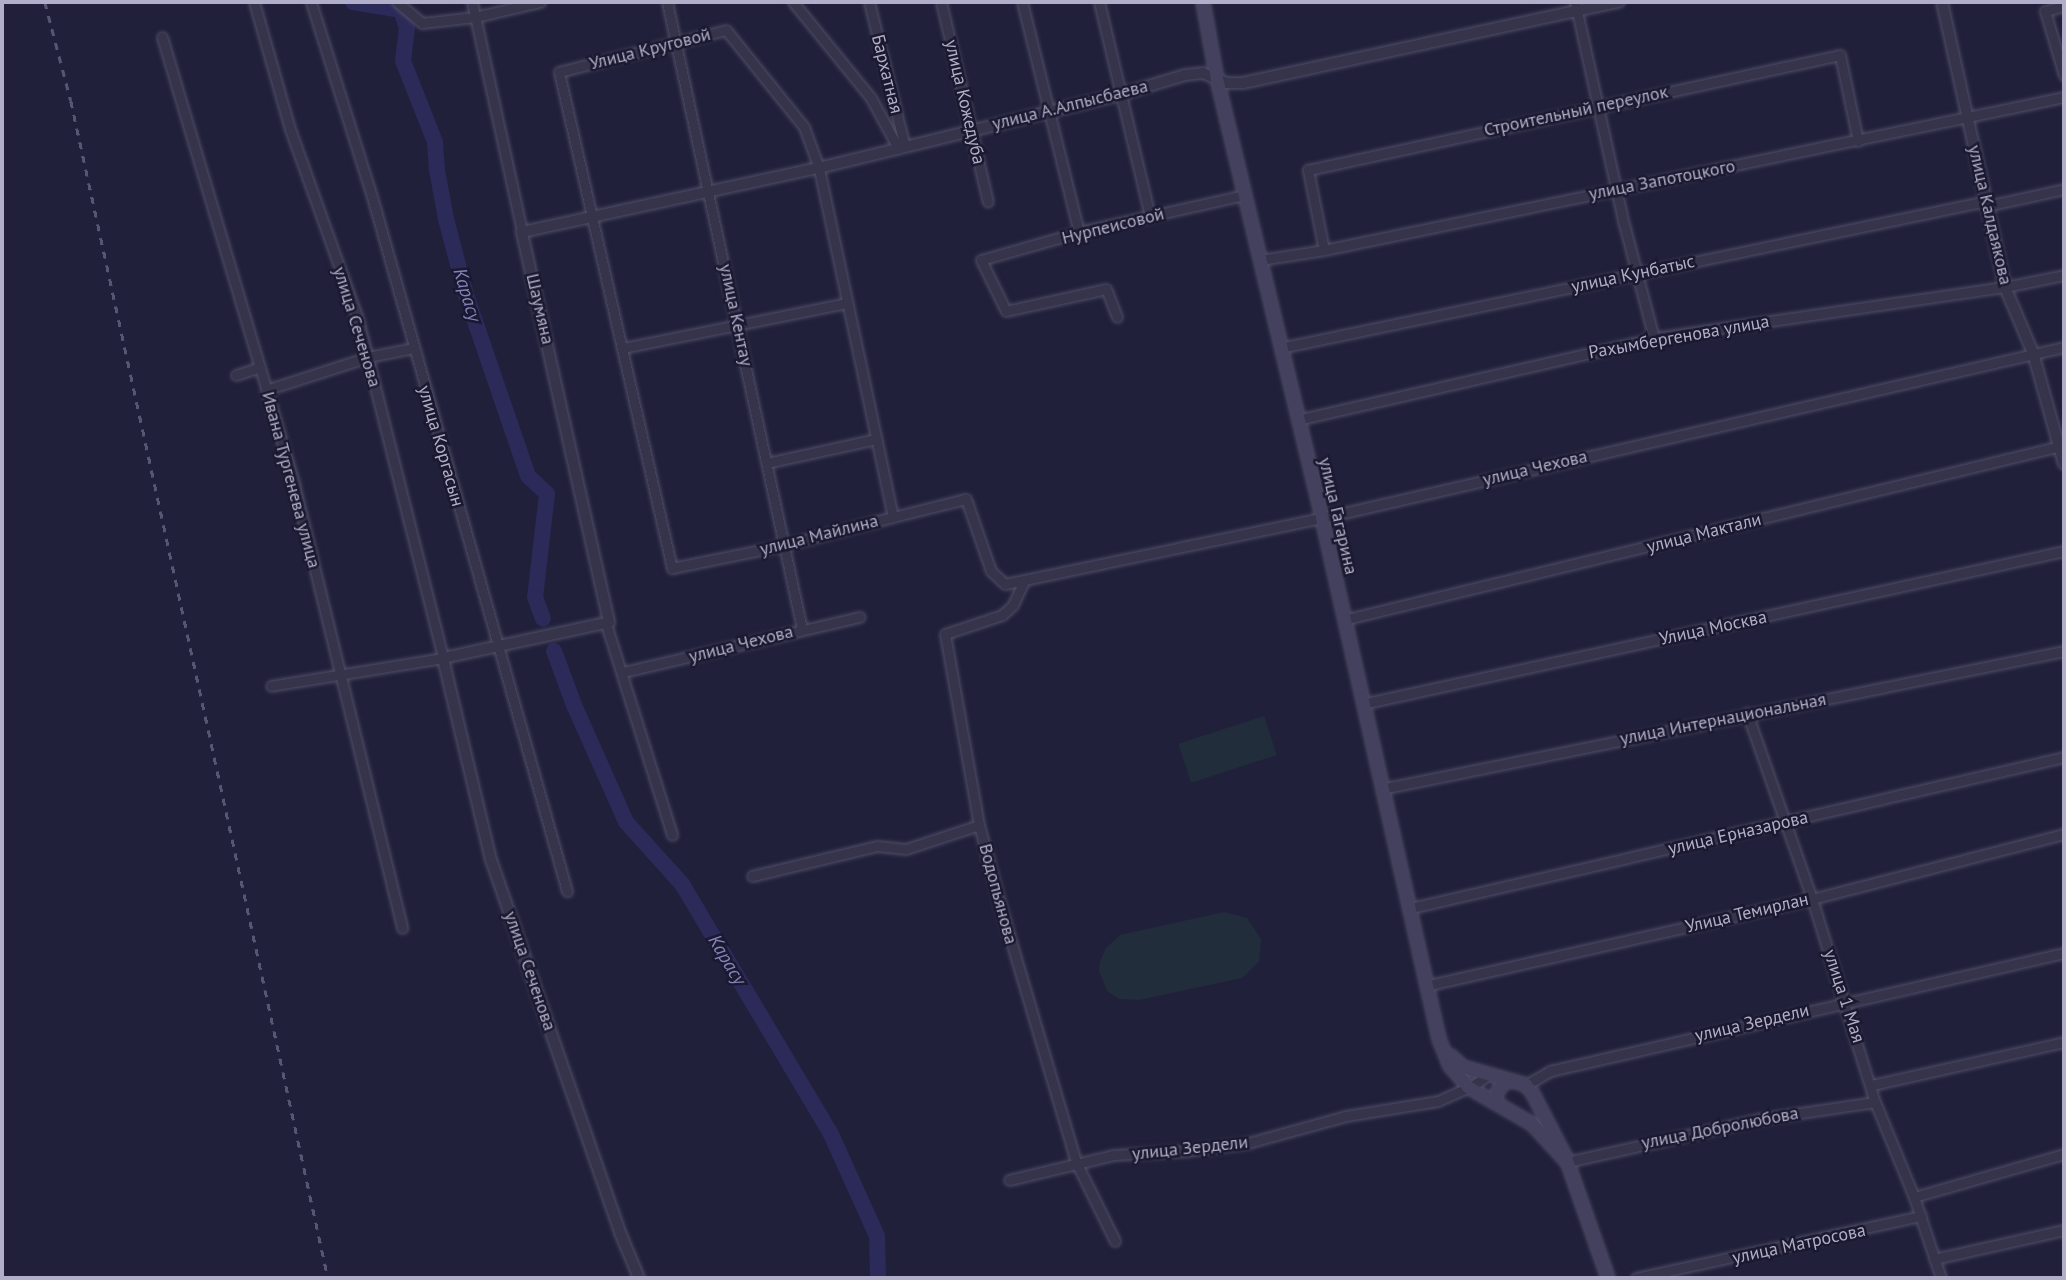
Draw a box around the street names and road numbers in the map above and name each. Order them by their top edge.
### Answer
street label: Улица Круговой [587,24,713,74]
street label: Бархатная [867,32,907,116]
street label: улица Кожедуба [940,38,990,166]
street label: улица А.Алпысбаева [990,75,1150,135]
street label: Строительный переулок [1482,81,1670,141]
street label: улица Калдаякова [1963,143,2017,287]
street label: улица Запотоцкого [1587,155,1737,205]
street label: Нурпеисовой [1060,203,1166,249]
street label: улица Кунбатыс [1569,250,1697,298]
street label: улица Кентау [715,262,757,368]
street label: улица Сеченова [328,264,386,390]
street label: Шаумяна [521,272,559,346]
street label: Рахымбергенова улица [1587,310,1771,364]
street label: улица Коргасын [413,383,469,509]
street label: Ивана Тургенева улица [257,389,325,571]
street label: улица Чехова [1481,445,1589,491]
street label: улица Гагарина [1314,455,1362,577]
street label: улица Мактали [1644,508,1764,558]
street label: улица Майлина [758,510,880,560]
street label: Улица Москва [1657,606,1769,650]
street label: улица Чехова [687,621,795,667]
street label: улица Интернациональная [1618,688,1828,750]
street label: улица Ерназарова [1666,806,1810,860]
street label: Водопьянова [974,841,1022,947]
street label: Улица Темирлан [1683,888,1811,938]
street label: улица Сеченова [499,909,561,1033]
street label: улица 1 Мая [1819,947,1869,1045]
street label: улица Зердели [1693,999,1811,1047]
street label: улица Добролюбова [1639,1102,1801,1154]
street label: улица Зердели [1131,1131,1249,1165]
street label: улица Матросова [1730,1219,1868,1269]

